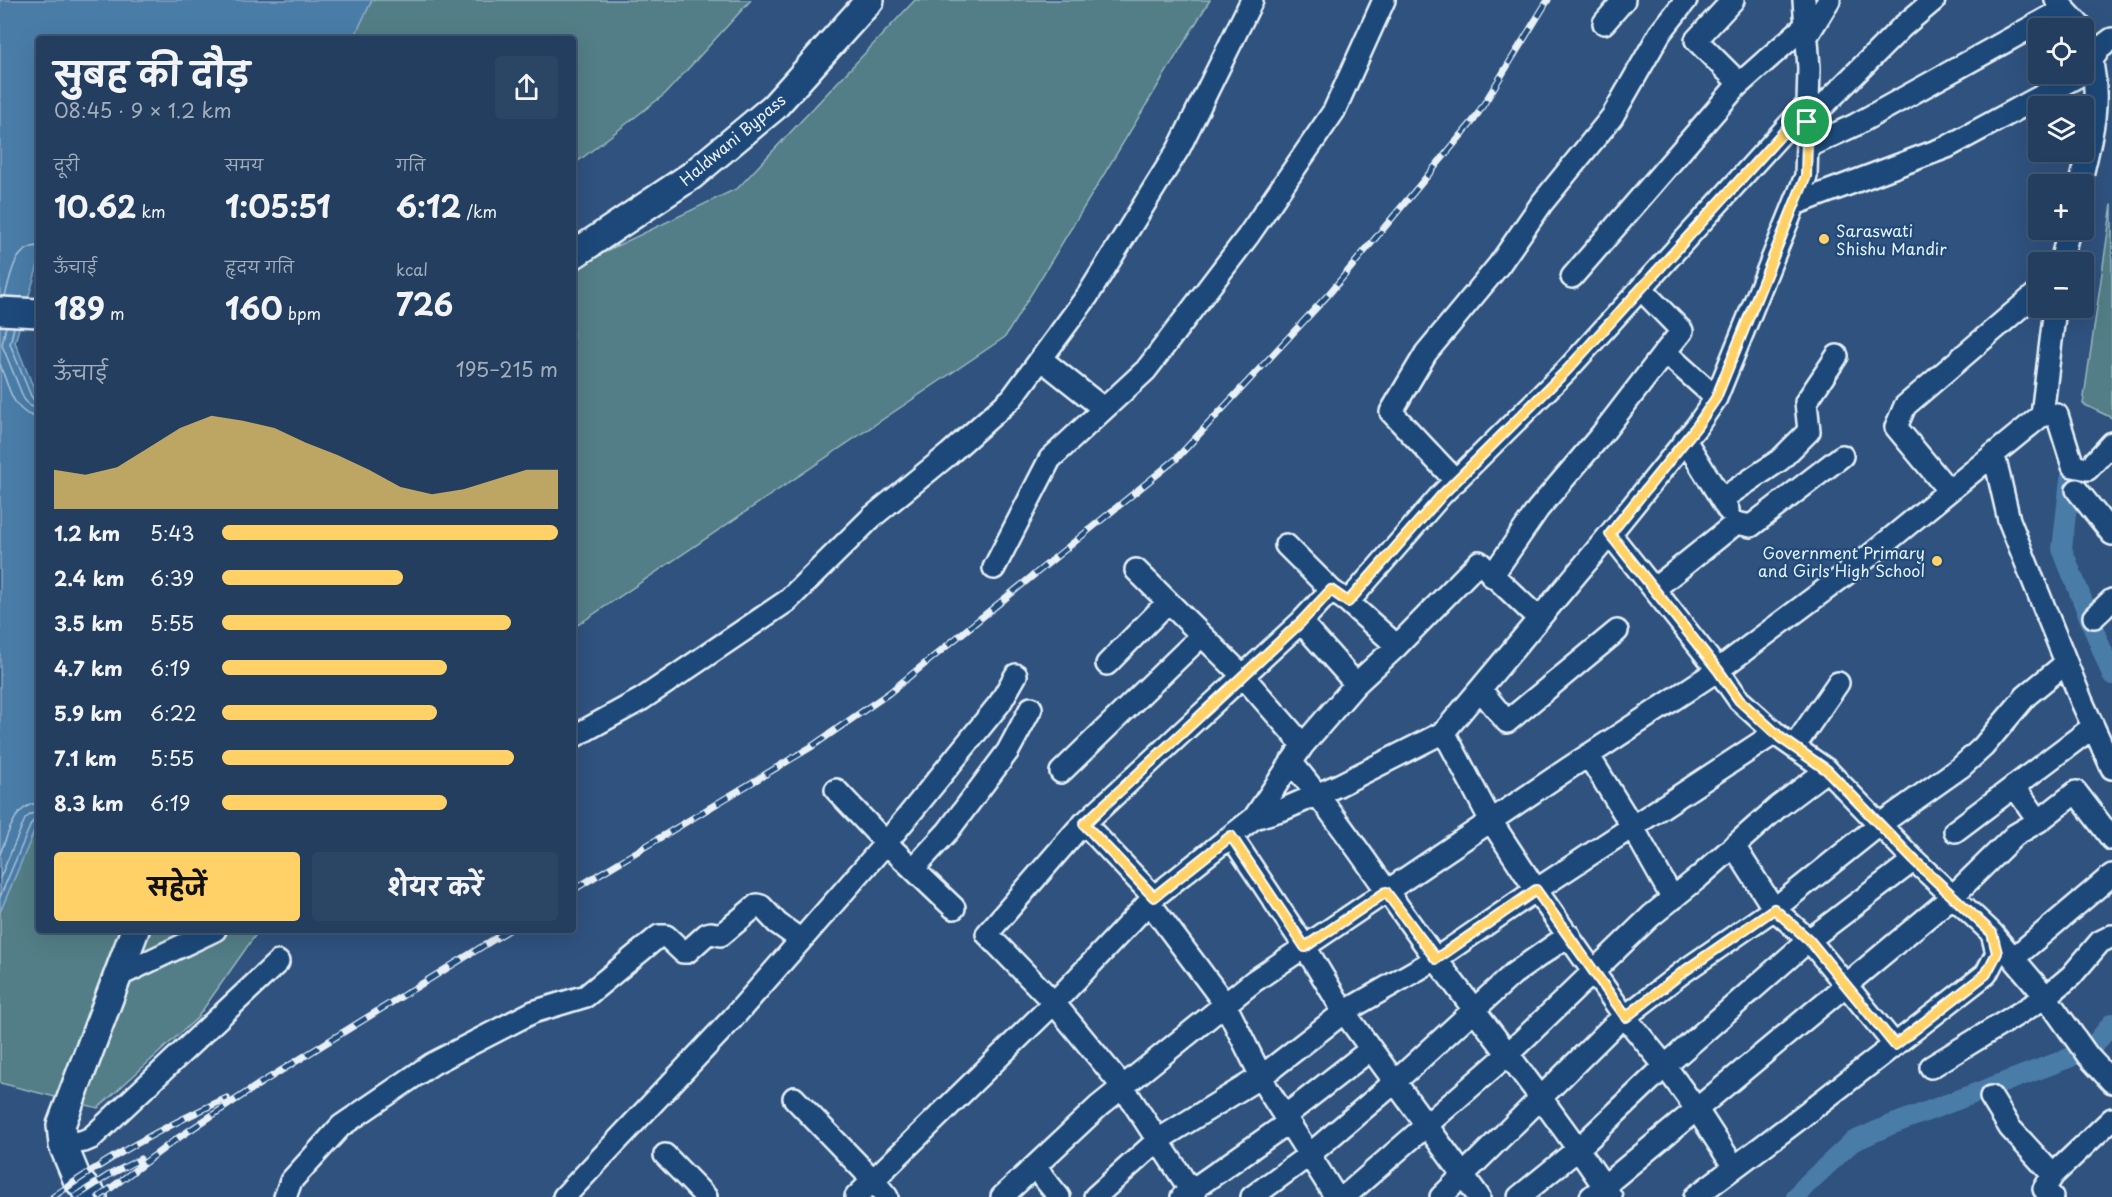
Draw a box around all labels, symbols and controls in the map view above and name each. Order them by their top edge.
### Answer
map controls [2028,18,2094,318]
button: locate [2028,18,2094,84]
text: सुबह की दौड़ [54,47,250,97]
button: share [495,56,558,119]
street label: Haldwani Bypass [674,87,790,191]
text: 08:45 · 9 × 1.2 km [54,95,232,125]
pin [1781,96,1832,147]
button: layers [2028,96,2094,162]
icon: arrive [1790,105,1823,138]
text: दूरी [54,152,79,176]
text: समय [225,152,263,176]
text: गति [396,152,425,176]
button: + [2028,174,2094,240]
text: 10.62 [54,183,136,228]
text: 1:05:51 [225,183,331,228]
text: 6:12 [396,183,461,228]
text: km [136,199,166,223]
text: /km [461,199,497,223]
place label: Saraswati Shishu Mandir [1836,218,1947,260]
marker: Saraswati Shishu Mandir [1817,232,1831,246]
button: − [2028,252,2094,318]
text: ऊँचाई [54,254,97,278]
text: हृदय गति [225,254,294,278]
text: kcal [396,257,428,281]
text: 726 [396,281,453,326]
text: 189 [54,285,105,330]
text: 160 [225,285,283,330]
text: m [105,301,125,325]
text: bpm [283,301,321,325]
text: 195–215 m [456,354,558,384]
text: ऊँचाई [54,357,108,387]
text: 1.2 km [54,518,120,548]
text: 5:43 [150,518,194,548]
place label: Government Primary and Girls High School [1758,540,1925,582]
marker: Government Primary and Girls High School [1930,554,1944,568]
text: 2.4 km [54,563,124,593]
text: 6:39 [150,563,194,593]
text: 3.5 km [54,608,123,638]
text: 5:55 [150,608,194,638]
text: 4.7 km [54,653,123,683]
text: 6:19 [150,653,190,683]
text: 5.9 km [54,698,122,728]
text: 6:22 [150,698,197,728]
text: 7.1 km [54,743,117,773]
text: 5:55 [150,743,194,773]
text: 8.3 km [54,788,124,818]
text: 6:19 [150,788,190,818]
button: सहेजें [54,852,300,921]
button: शेयर करें [312,852,558,921]

